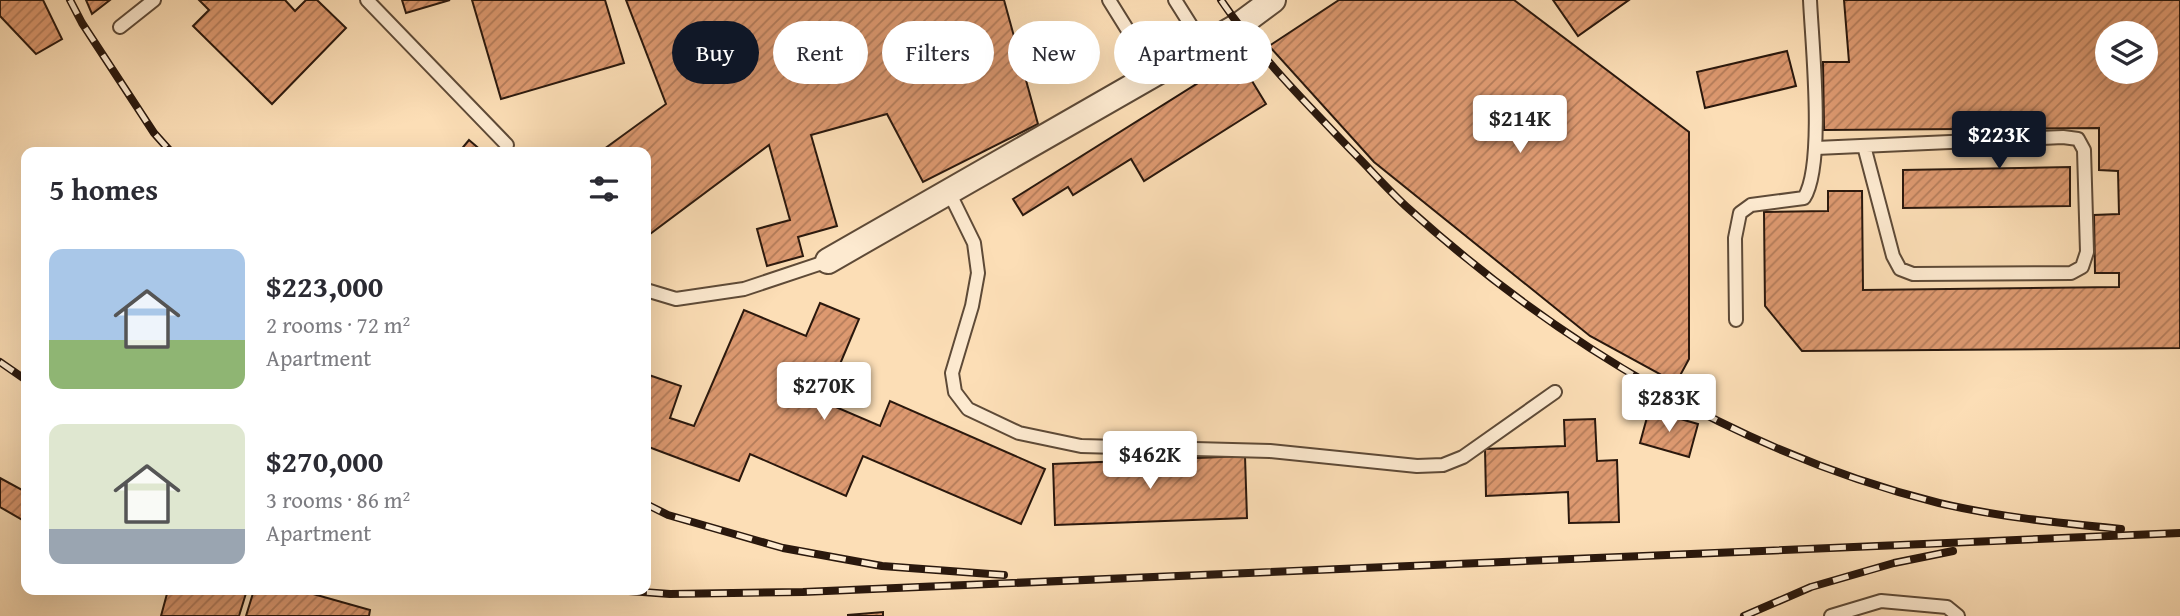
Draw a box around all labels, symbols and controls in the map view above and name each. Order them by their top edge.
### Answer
chip: Buy [672,21,759,84]
chip: Rent [773,21,868,84]
chip: Filters [882,21,994,84]
chip: New [1008,21,1100,84]
chip: Apartment [1114,21,1272,84]
map controls [2095,21,2158,84]
button: layers [2095,21,2158,84]
pin: $214K [1471,96,1569,155]
text: $214K [1489,101,1551,134]
pin: $223K [1950,111,2048,171]
text: $223K [1968,117,2030,150]
text: 5 homes [49,167,158,211]
icon: filters [585,170,623,208]
text: $223,000 [266,264,383,308]
icon: home [105,277,189,361]
text: 2 rooms · 72 m² [266,308,410,341]
text: Apartment [266,341,371,374]
pin: $270K [775,362,873,422]
text: $270K [793,368,855,401]
pin: $283K [1620,374,1718,434]
text: $283K [1638,380,1700,413]
pin: $462K [1101,432,1199,491]
text: $462K [1119,437,1181,470]
text: $270,000 [266,439,383,483]
icon: home [105,452,189,536]
text: 3 rooms · 86 m² [266,483,410,516]
text: Apartment [266,516,371,549]

